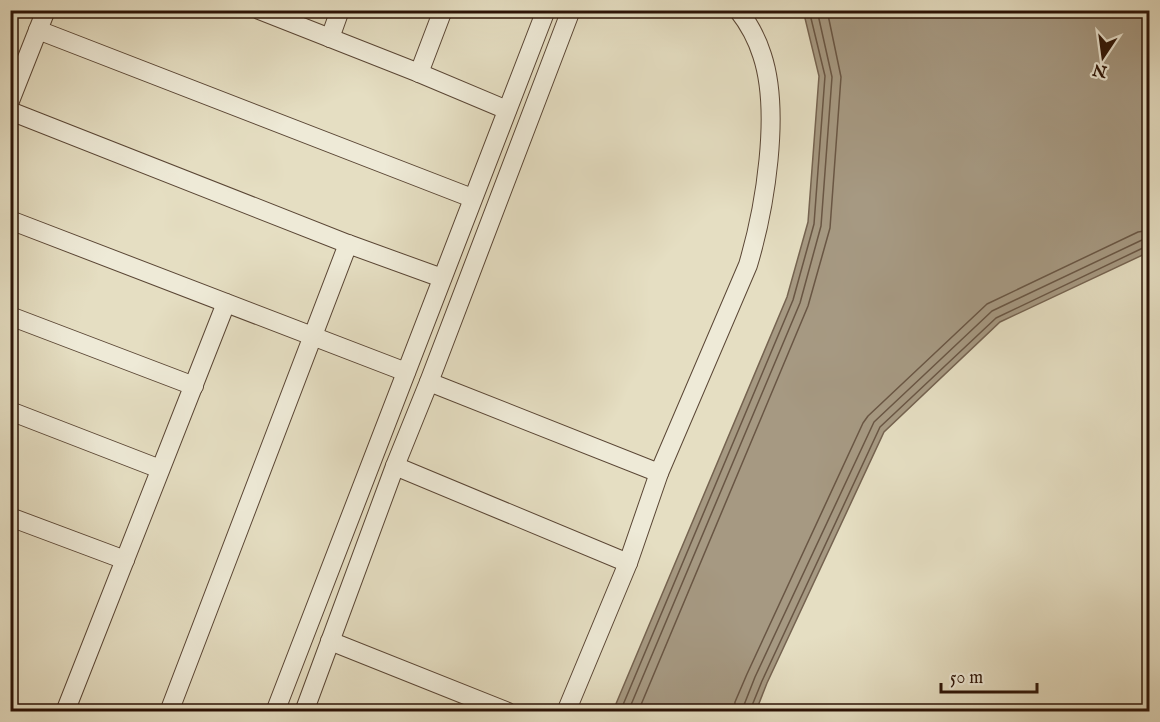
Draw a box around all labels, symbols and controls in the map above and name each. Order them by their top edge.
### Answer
north arrow [1073,27,1133,87]
text: N [1091,58,1110,81]
scale bar [941,656,1037,694]
text: 50 m [950,667,983,690]

